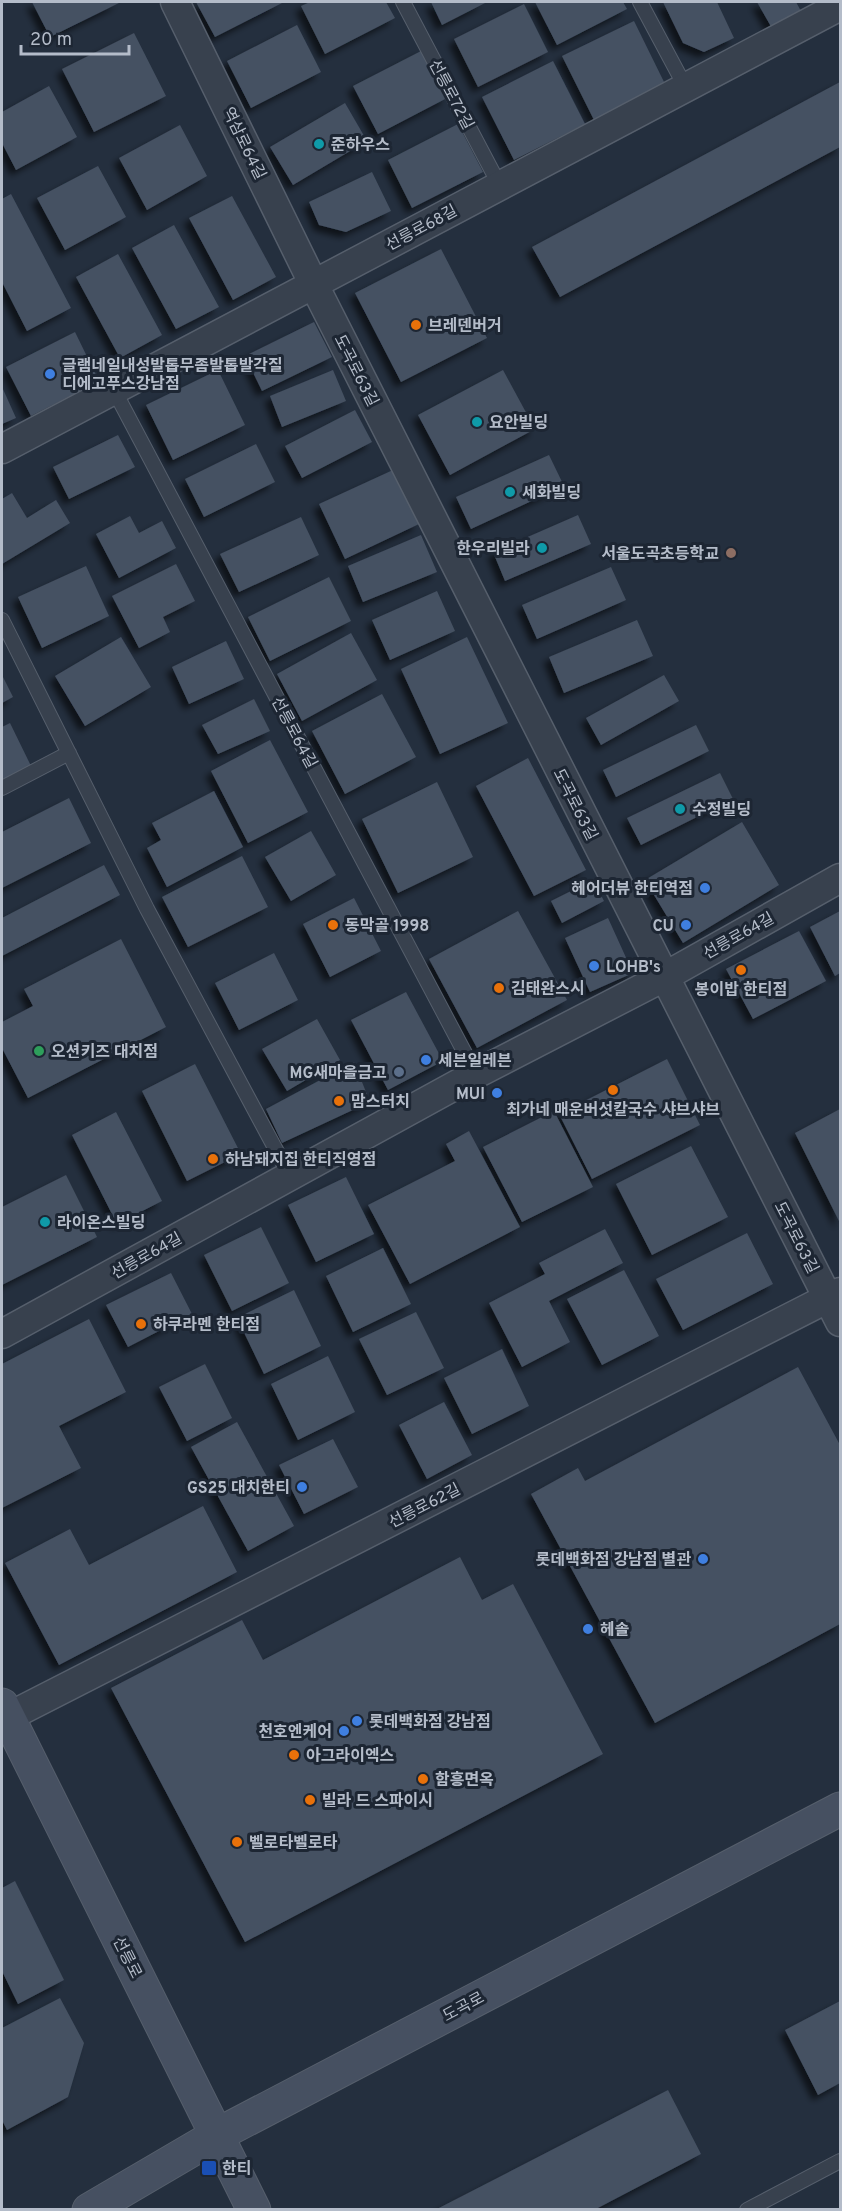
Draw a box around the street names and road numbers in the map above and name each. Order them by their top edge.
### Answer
street label: 선릉로72길 [423,56,477,134]
street label: 역삼로64길 [217,104,269,183]
street label: 선릉로68길 [383,202,461,256]
street label: 도곡로63길 [329,332,382,410]
street label: 선릉로64길 [266,694,320,772]
street label: 도곡로63길 [548,766,601,844]
street label: 선릉로64길 [700,909,778,964]
street label: 도곡로63길 [769,1199,822,1277]
street label: 선릉로64길 [108,1229,186,1284]
street label: 선릉로62길 [386,1480,464,1533]
street label: 선릉로 [107,1934,145,1982]
street label: 도곡로 [440,1988,488,2027]

